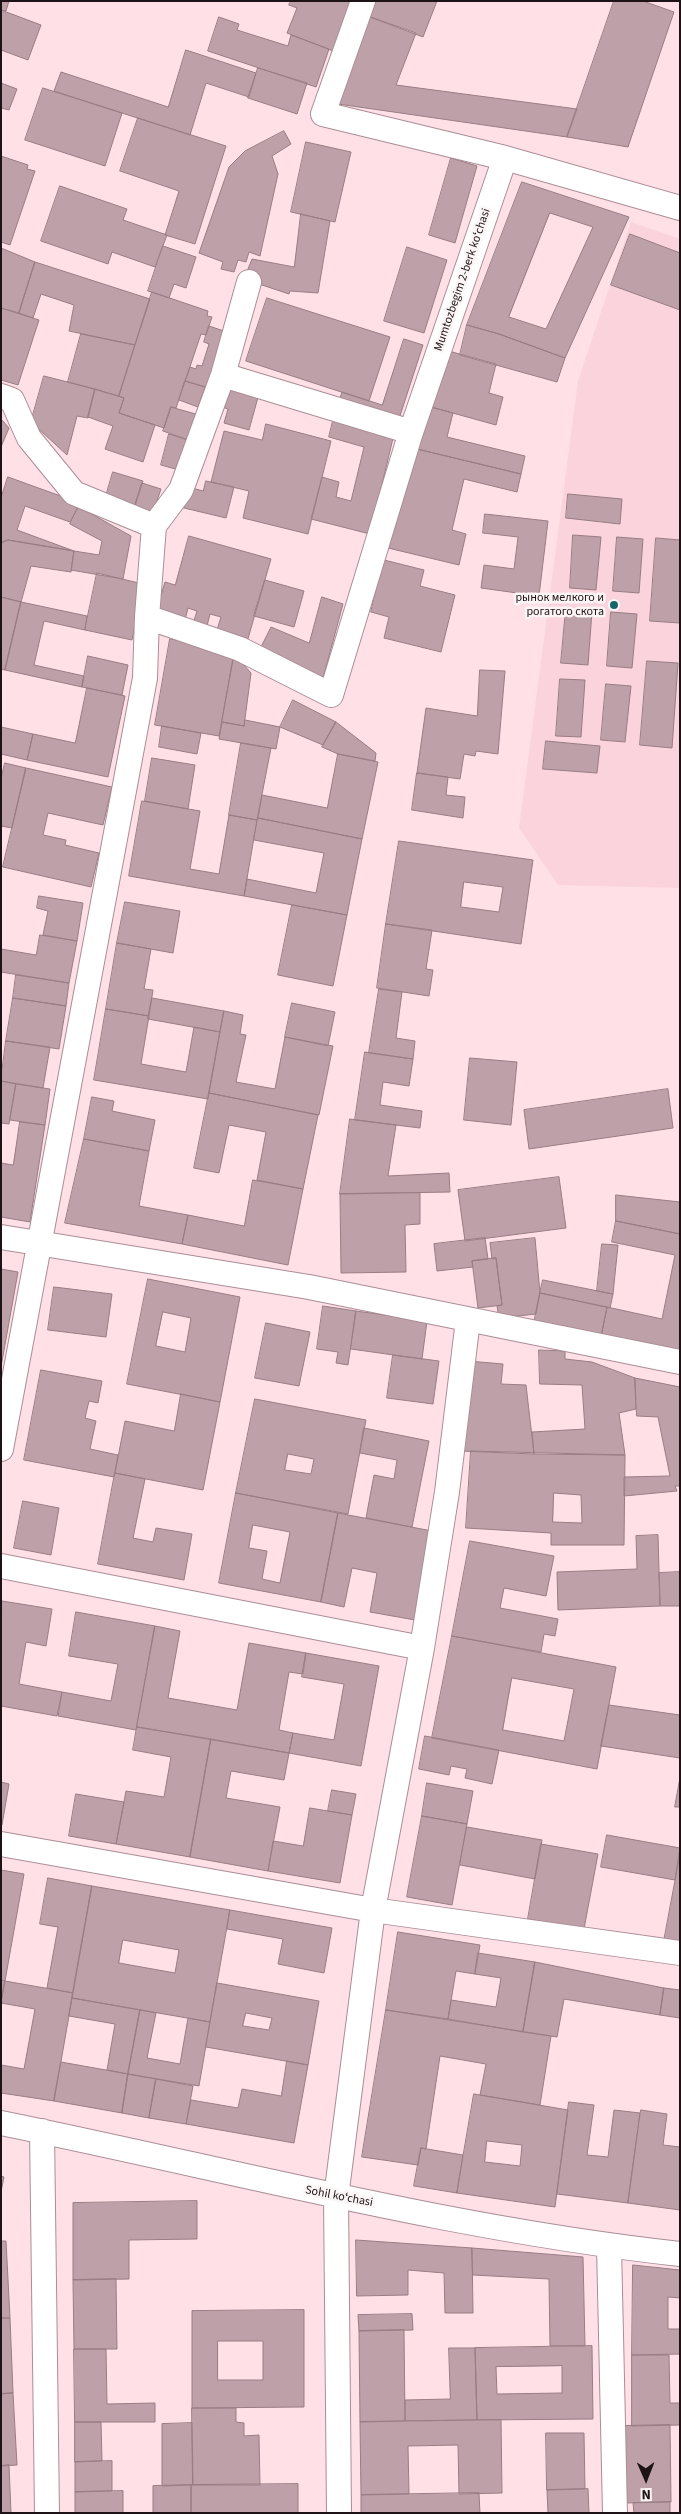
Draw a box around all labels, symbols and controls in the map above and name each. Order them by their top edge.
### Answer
street label: Mumtozbegim 2-berk koʻchasi [432,207,494,353]
place label: рынок мелкого и рогатого скота [515,591,604,619]
marker: рынок мелкого и рогатого скота [608,599,620,611]
street label: Sohil koʻchasi [304,2183,374,2211]
north arrow [621,2454,671,2504]
text: N [641,2484,651,2504]

